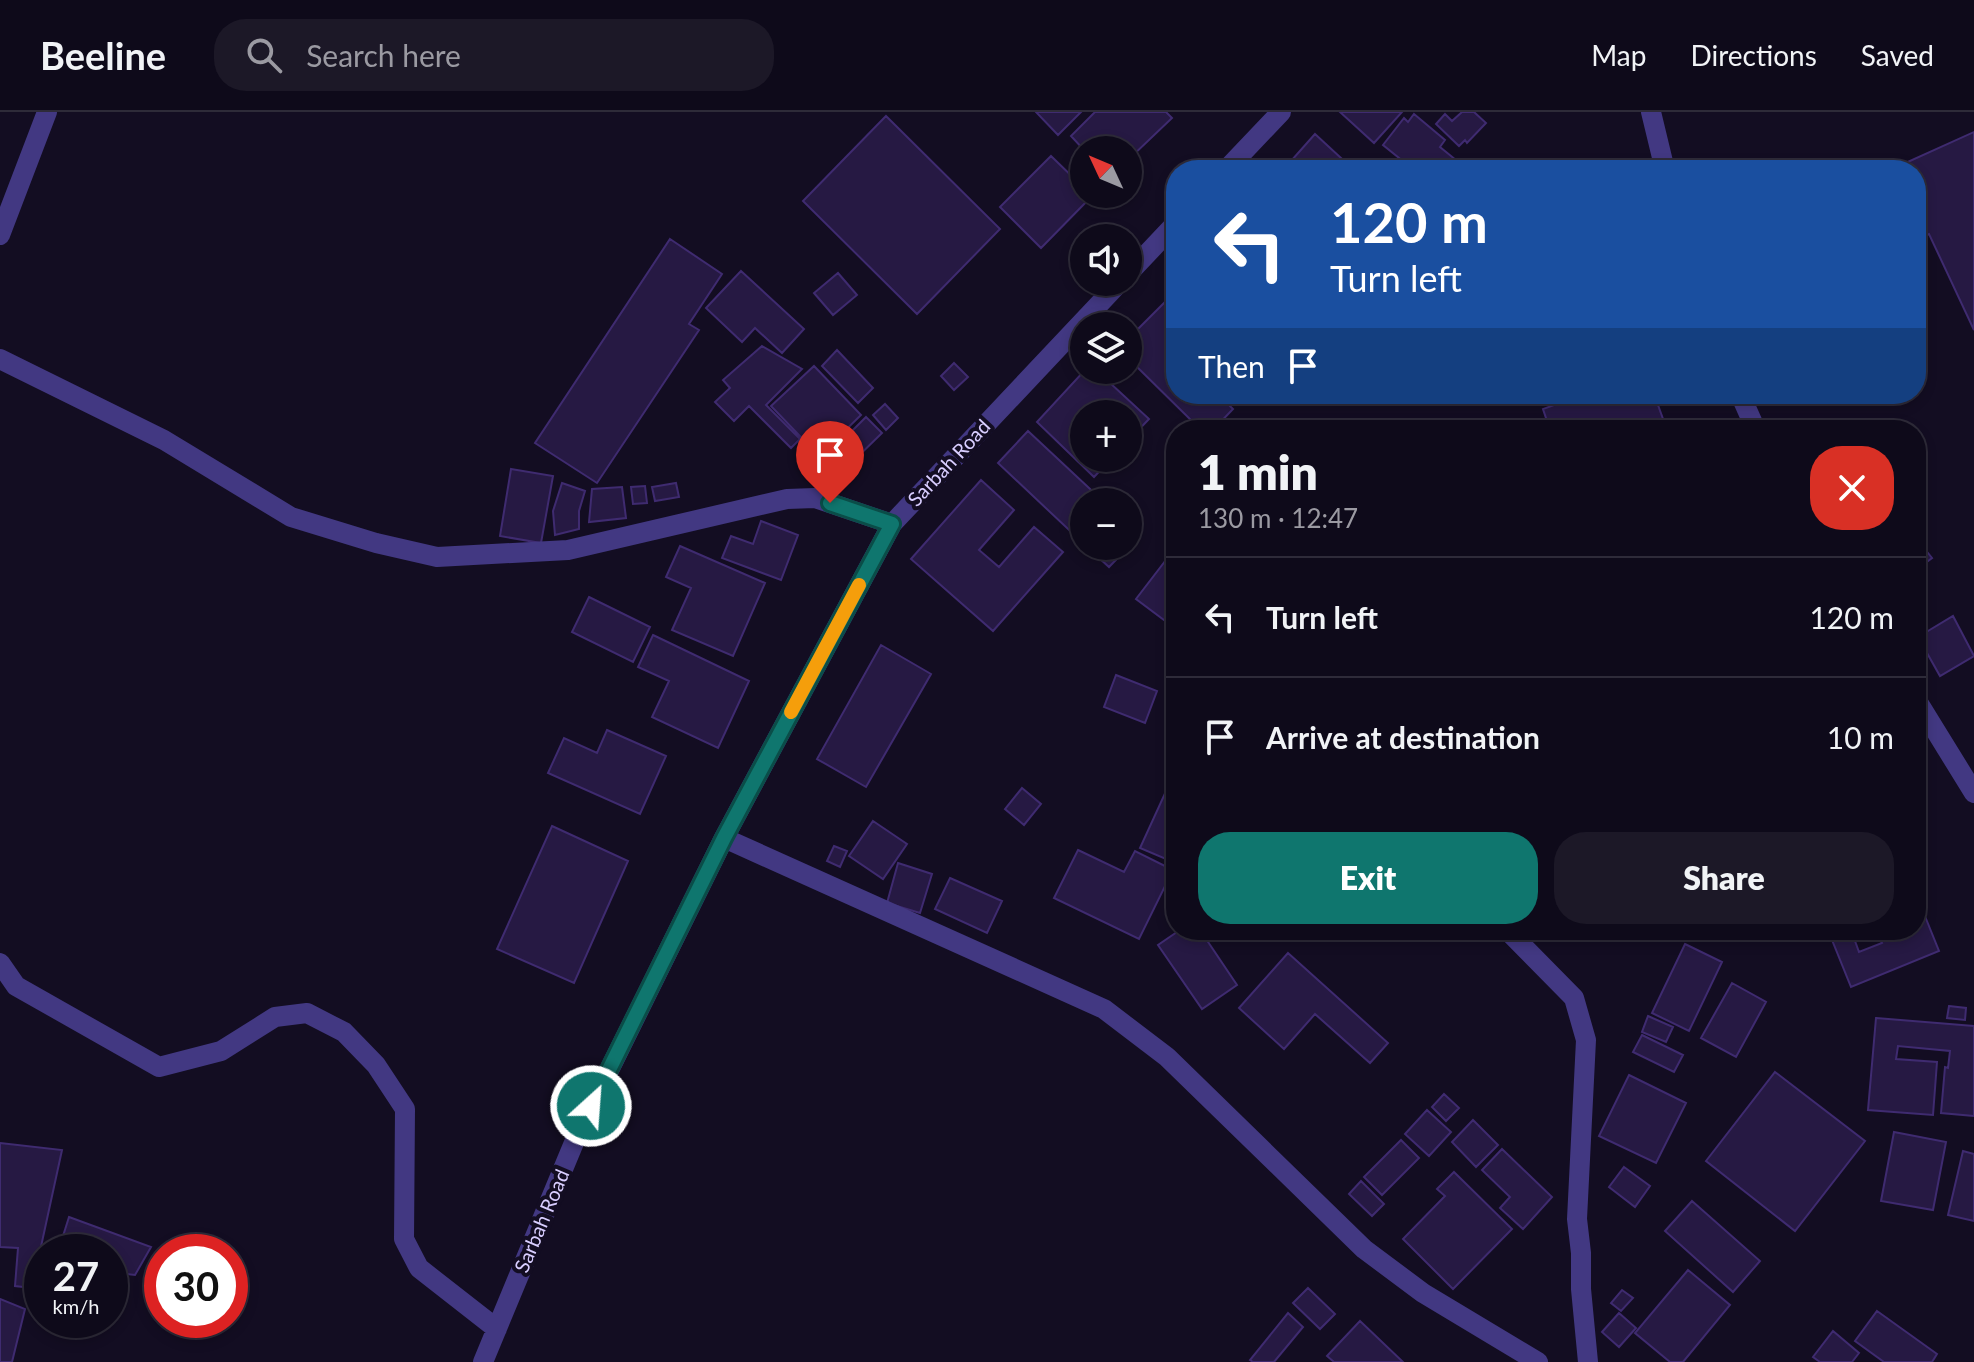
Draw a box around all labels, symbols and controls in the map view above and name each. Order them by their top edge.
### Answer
search box [214,19,774,91]
text: Beeline [40,32,166,78]
icon: search [242,33,286,77]
text: Search here [306,37,461,73]
text: Map [1591,38,1646,72]
text: Directions [1690,38,1817,72]
text: Saved [1861,38,1934,72]
north arrow [1070,136,1142,208]
map controls [1070,136,1142,560]
text: 120 m [1330,188,1488,255]
icon: left [1198,192,1302,296]
button: sound [1070,224,1142,296]
text: Turn left [1330,256,1462,300]
button: layers [1070,312,1142,384]
icon: arrive [1281,344,1325,388]
text: Then [1198,348,1265,384]
button: + [1070,400,1142,472]
street label: Sarbah Road [902,414,994,511]
pin [796,421,864,503]
icon: arrive [808,433,852,477]
text: 1 min [1198,443,1318,500]
button: close [1810,446,1894,530]
button: − [1070,488,1142,560]
text: 130 m · 12:47 [1198,502,1358,534]
icon: left [1198,595,1242,639]
text: Turn left [1266,599,1378,635]
text: 120 m [1809,599,1894,635]
icon: arrive [1198,715,1242,759]
text: Arrive at destination [1266,719,1540,755]
text: 10 m [1827,719,1894,755]
button: Exit [1198,832,1538,924]
button: Share [1554,832,1894,924]
position arrow [549,1064,633,1148]
street label: Sarbah Road [509,1165,574,1276]
speed limit sign: 30 [144,1234,248,1338]
text: 27 [53,1252,99,1300]
text: km/h [53,1294,99,1318]

